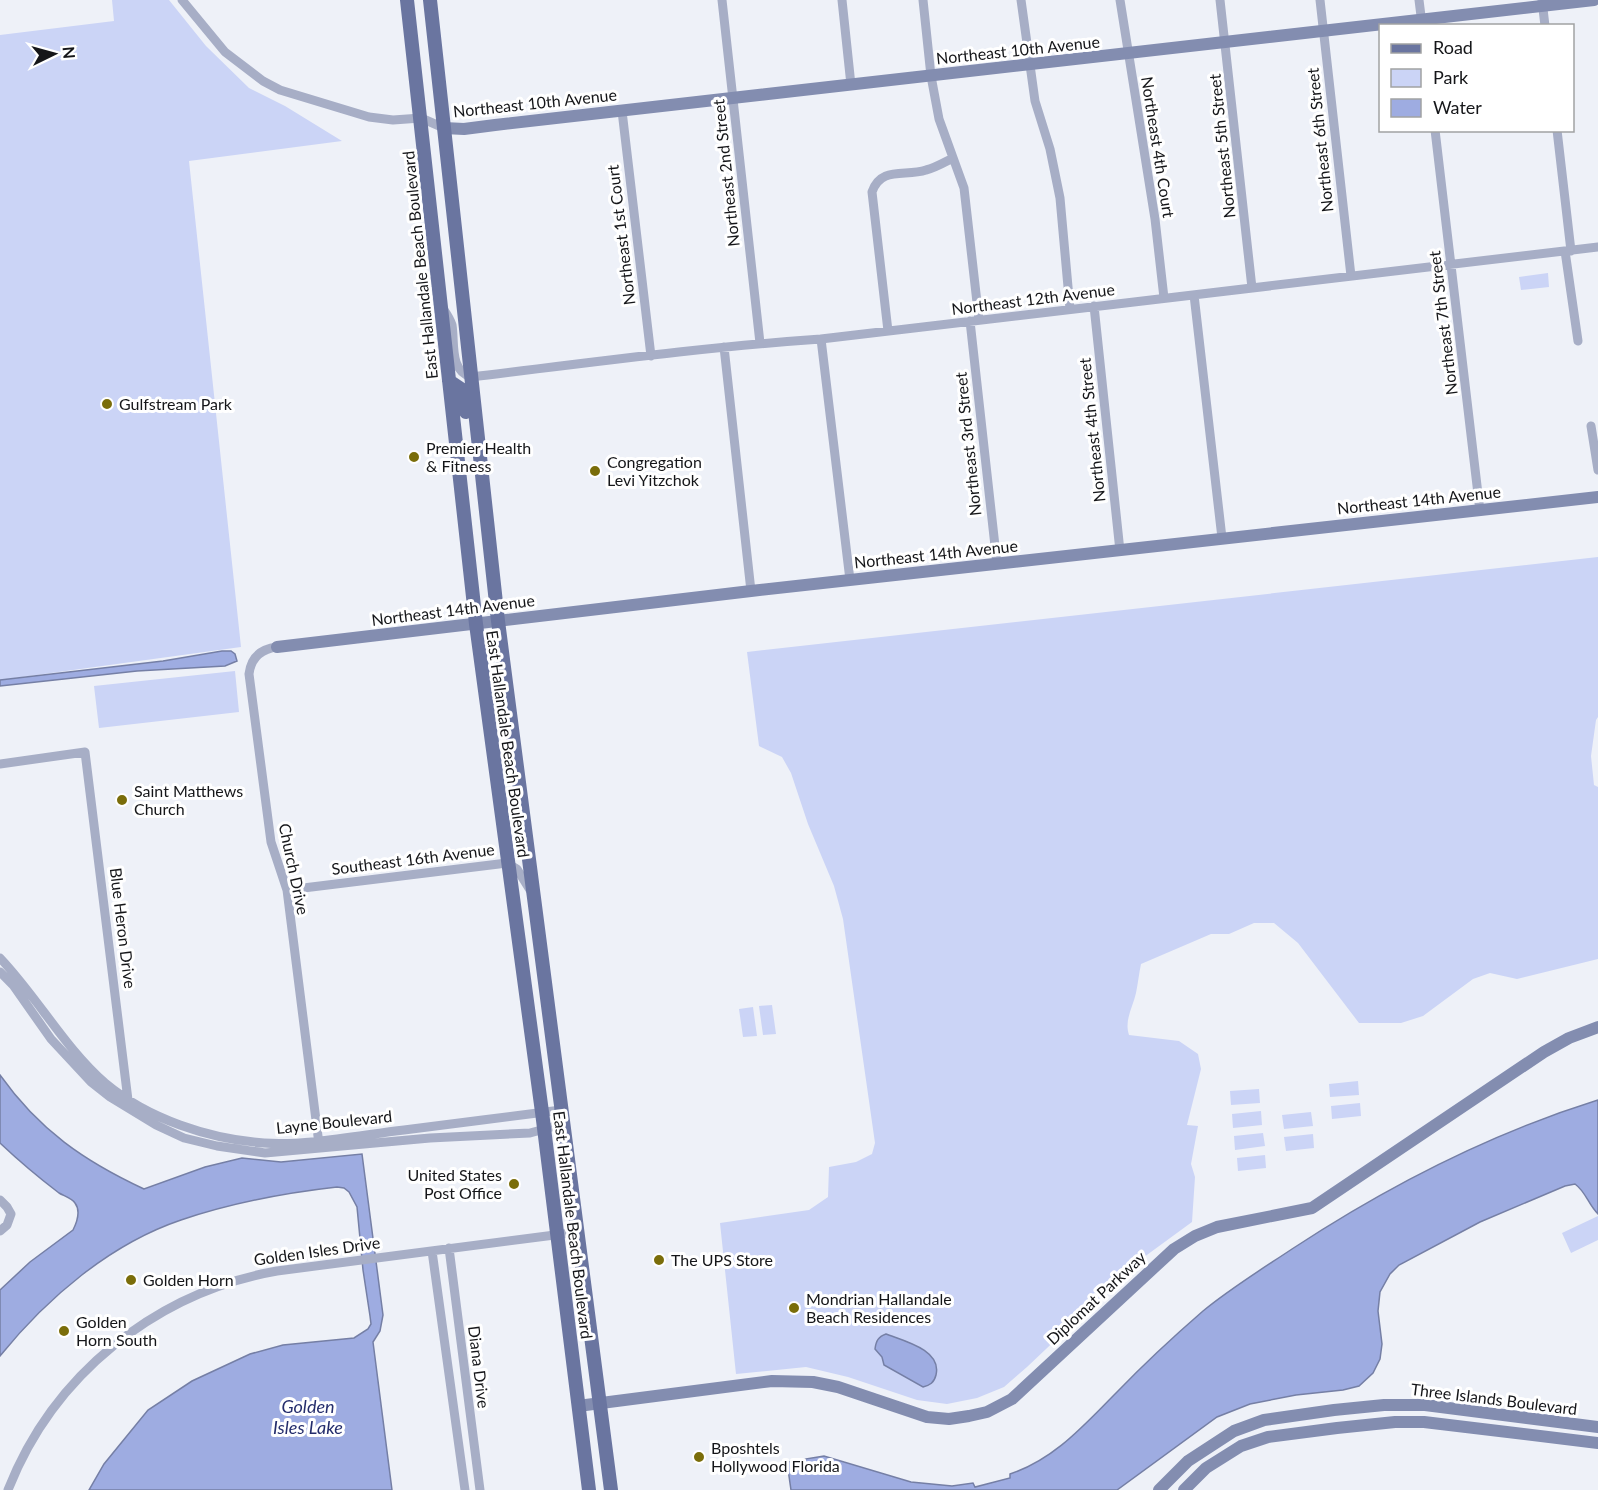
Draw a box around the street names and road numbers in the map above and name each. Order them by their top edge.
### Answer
street label: Northeast 10th Avenue [935,31,1101,68]
street label: Northeast 6th Street [1302,67,1337,213]
street label: Northeast 5th Street [1204,73,1239,219]
street label: Northeast 4th Court [1138,75,1179,219]
street label: Northeast 10th Avenue [452,84,618,121]
street label: Northeast 2nd Street [708,98,743,248]
street label: East Hallandale Beach Boulevard [398,150,441,380]
street label: Northeast 1st Court [602,164,639,306]
street label: Northeast 7th Street [1424,250,1461,396]
street label: Northeast 12th Avenue [950,279,1116,318]
street label: Northeast 4th Street [1074,357,1109,503]
street label: Northeast 3rd Street [950,371,985,517]
street label: Northeast 14th Avenue [1336,481,1502,518]
street label: Northeast 14th Avenue [853,535,1019,572]
street label: Northeast 14th Avenue [370,590,536,629]
street label: East Hallandale Beach Boulevard [483,629,534,859]
street label: Church Drive [276,822,313,916]
street label: Southeast 16th Avenue [330,839,496,878]
street label: Blue Heron Drive [107,866,140,989]
street label: Layne Boulevard [275,1106,393,1137]
street label: East Hallandale Beach Boulevard [550,1110,597,1340]
street label: Golden Isles Drive [253,1232,381,1269]
street label: Diplomat Parkway [1042,1246,1150,1348]
street label: Diana Drive [465,1325,494,1409]
street label: Three Islands Boulevard [1410,1379,1578,1418]

